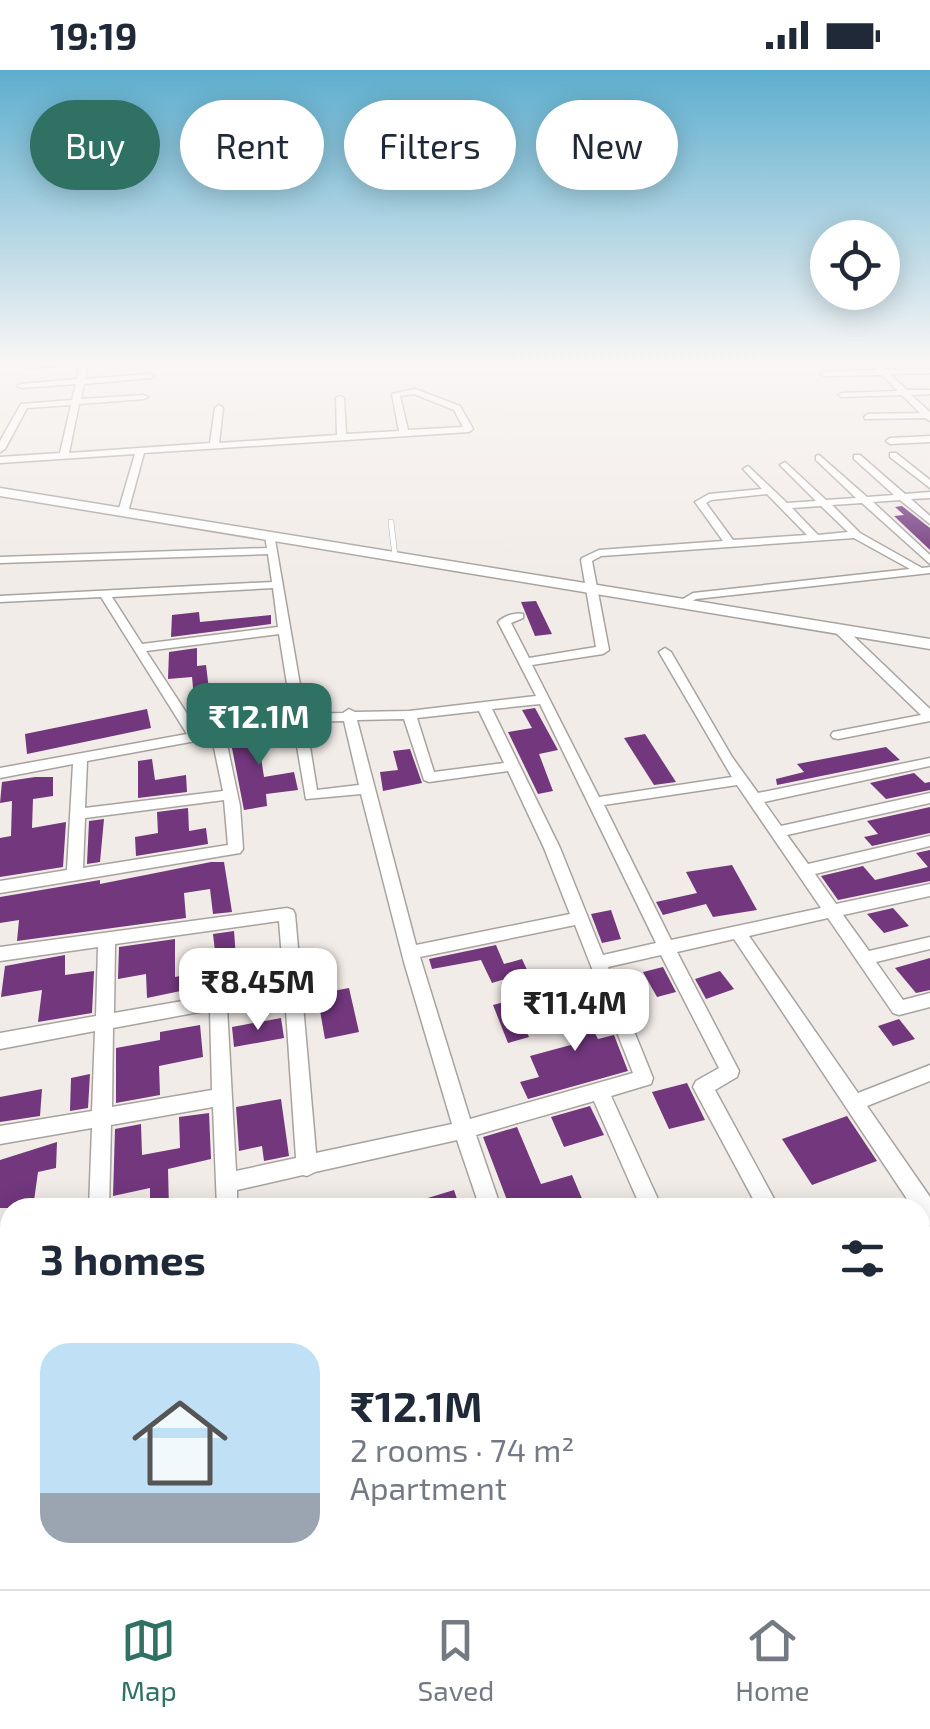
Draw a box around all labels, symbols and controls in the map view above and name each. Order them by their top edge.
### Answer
text: 19:19 [50,12,137,58]
chip: Buy [30,100,160,190]
chip: Rent [180,100,324,190]
chip: Filters [344,100,516,190]
chip: New [536,100,678,190]
map controls [810,220,900,310]
button: locate [810,220,900,310]
pin: ₹12.1M [178,683,340,768]
text: ₹12.1M [209,696,309,734]
pin: ₹8.45M [177,948,339,1033]
text: ₹8.45M [201,961,315,999]
pin: ₹11.4M [494,969,656,1054]
text: ₹11.4M [523,982,627,1020]
icon: filters [835,1231,890,1286]
text: 3 homes [40,1233,206,1283]
text: ₹12.1M [350,1380,482,1430]
icon: home [120,1383,240,1503]
text: 2 rooms · 74 m² [350,1430,574,1468]
text: Apartment [350,1468,507,1506]
tab: Map [120,1613,177,1707]
tab: Saved [418,1613,494,1707]
tab: Home [735,1613,810,1707]

